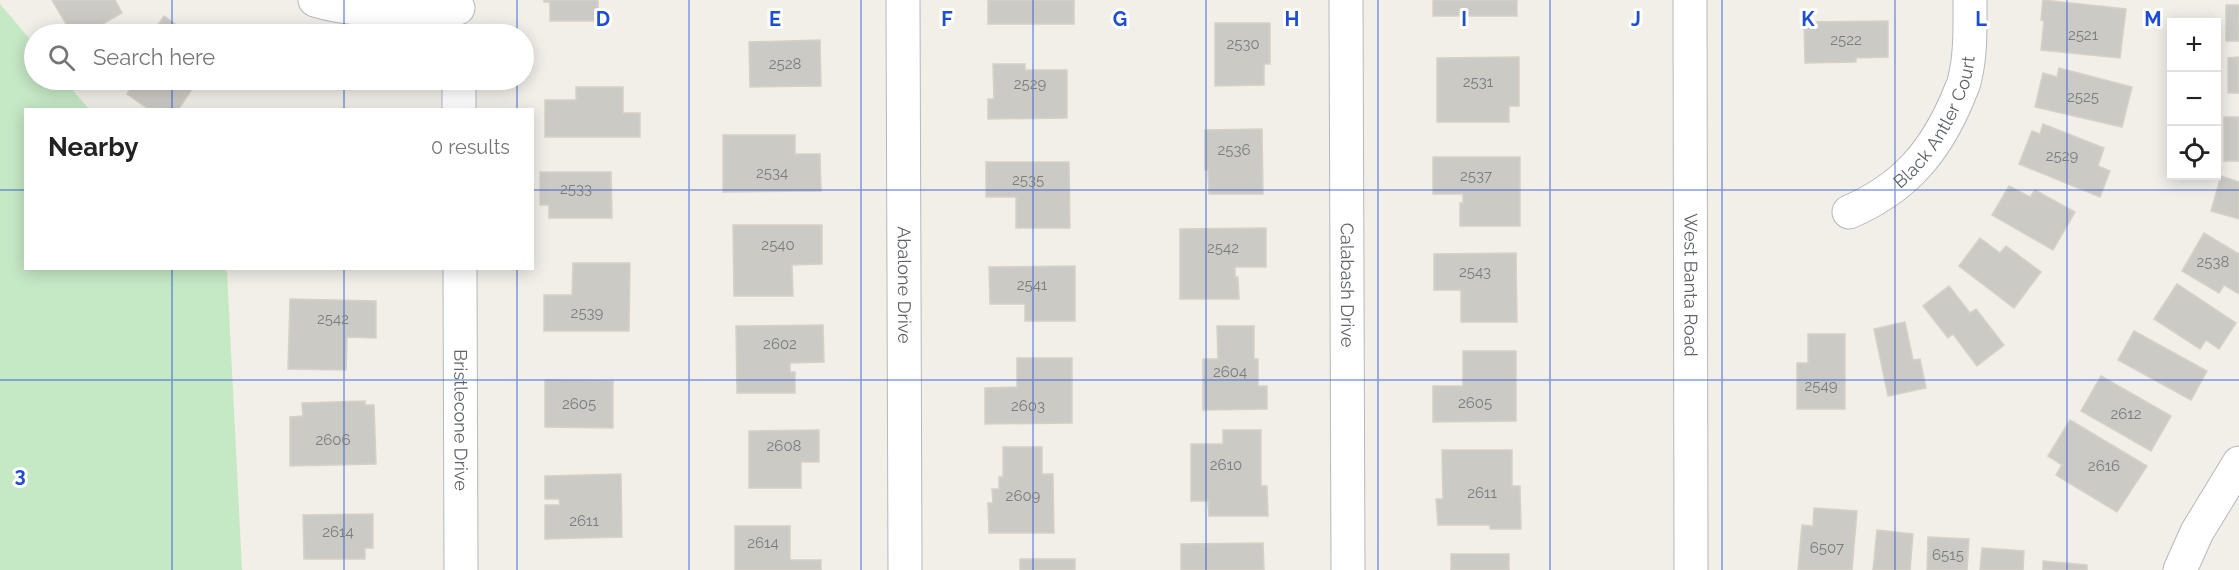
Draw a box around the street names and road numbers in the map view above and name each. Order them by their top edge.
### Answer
street label: Black Antler Court [1889,55,1979,192]
street label: West Banta Road [1680,213,1702,357]
street label: Calabash Drive [1337,223,1358,348]
street label: Abalone Drive [894,226,915,344]
street label: Bristlecone Drive [450,349,472,491]

